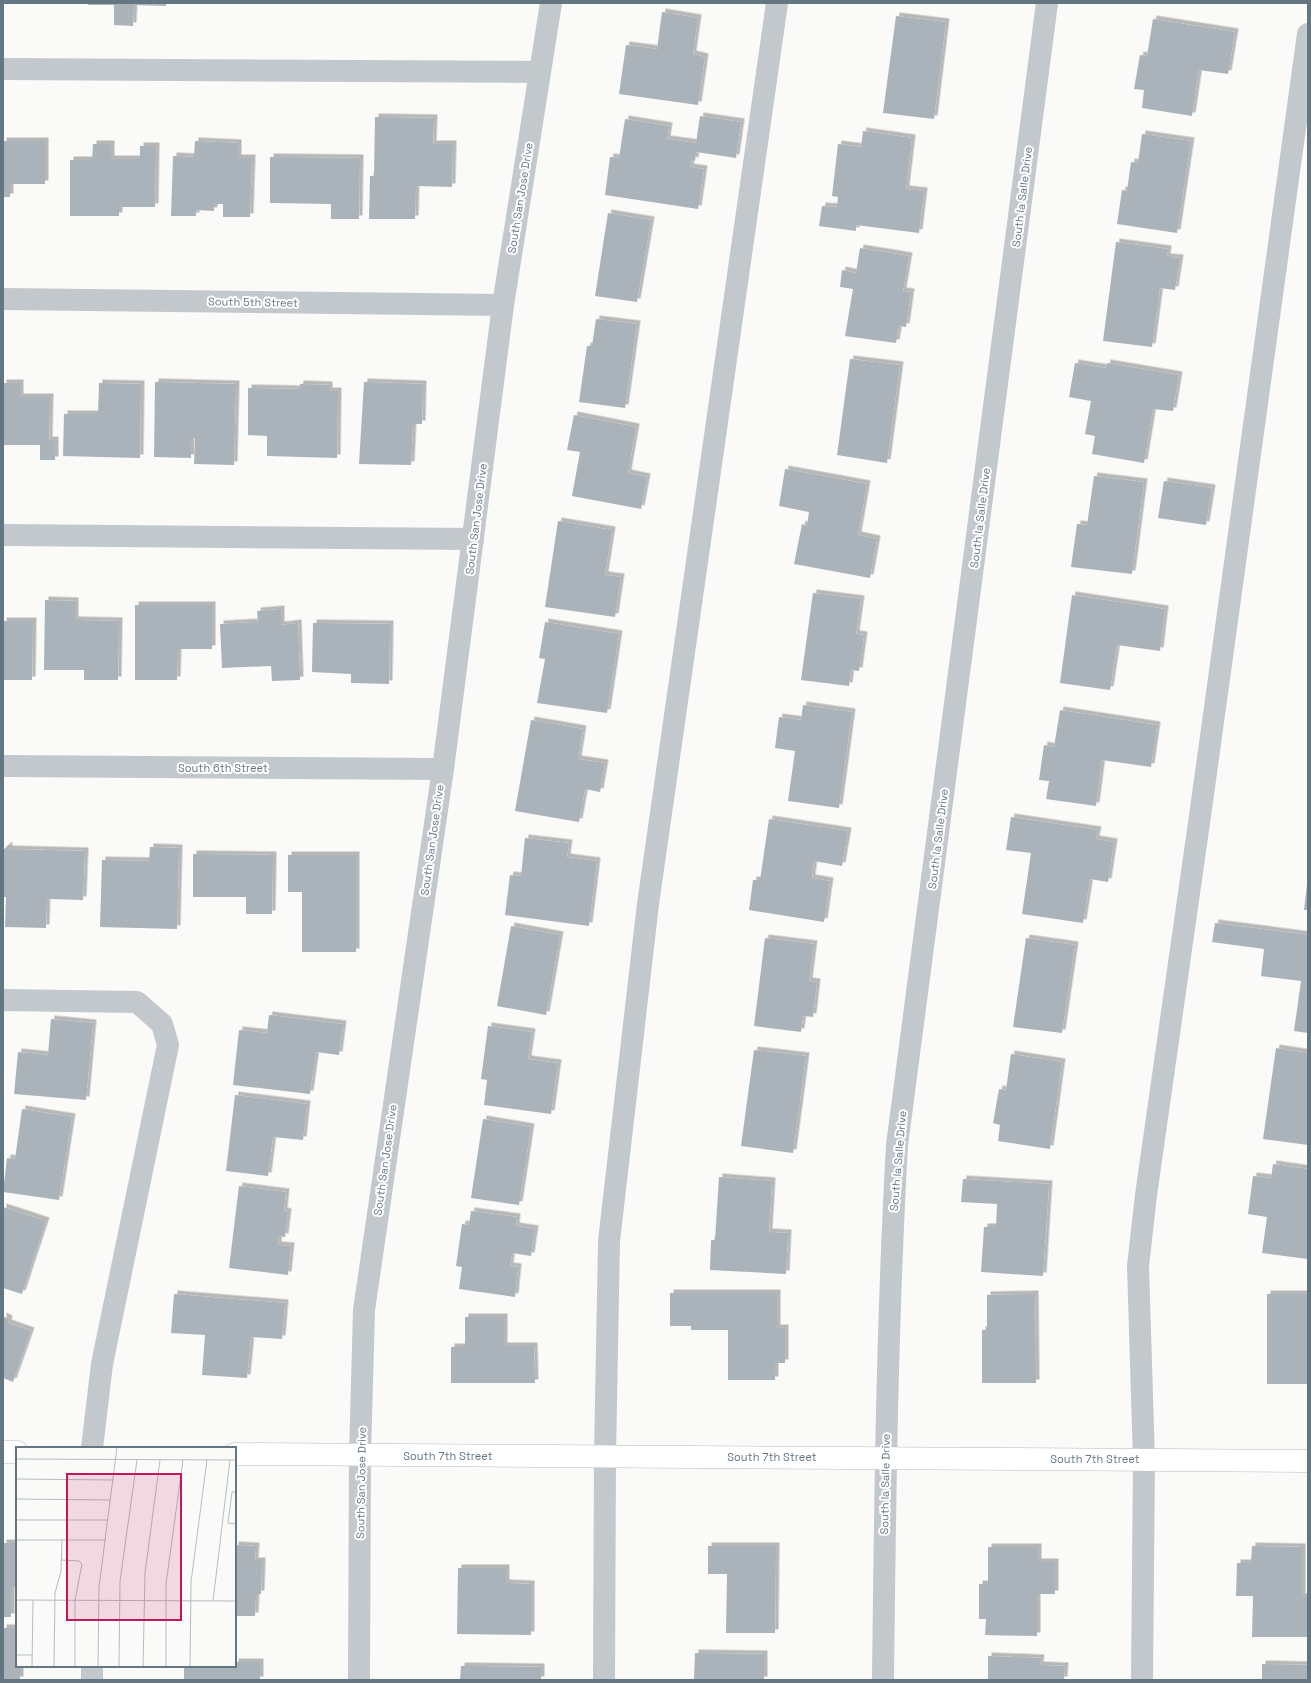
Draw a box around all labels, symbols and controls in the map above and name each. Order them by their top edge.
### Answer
street label: South San Jose Drive [504,142,536,254]
street label: South la Salle Drive [1009,146,1035,248]
street label: South 5th Street [208,294,298,310]
street label: South San Jose Drive [462,463,490,575]
street label: South la Salle Drive [967,467,993,569]
street label: South 6th Street [178,761,268,775]
street label: South San Jose Drive [417,784,447,896]
street label: South la Salle Drive [925,788,951,890]
street label: South San Jose Drive [370,1104,400,1216]
street label: South la Salle Drive [887,1110,909,1212]
street label: South San Jose Drive [353,1427,369,1539]
street label: South la Salle Drive [877,1433,893,1535]
inset map [16,1447,236,1667]
street label: South 7th Street [403,1449,493,1463]
street label: South 7th Street [727,1450,817,1464]
street label: South 7th Street [1050,1452,1140,1466]

